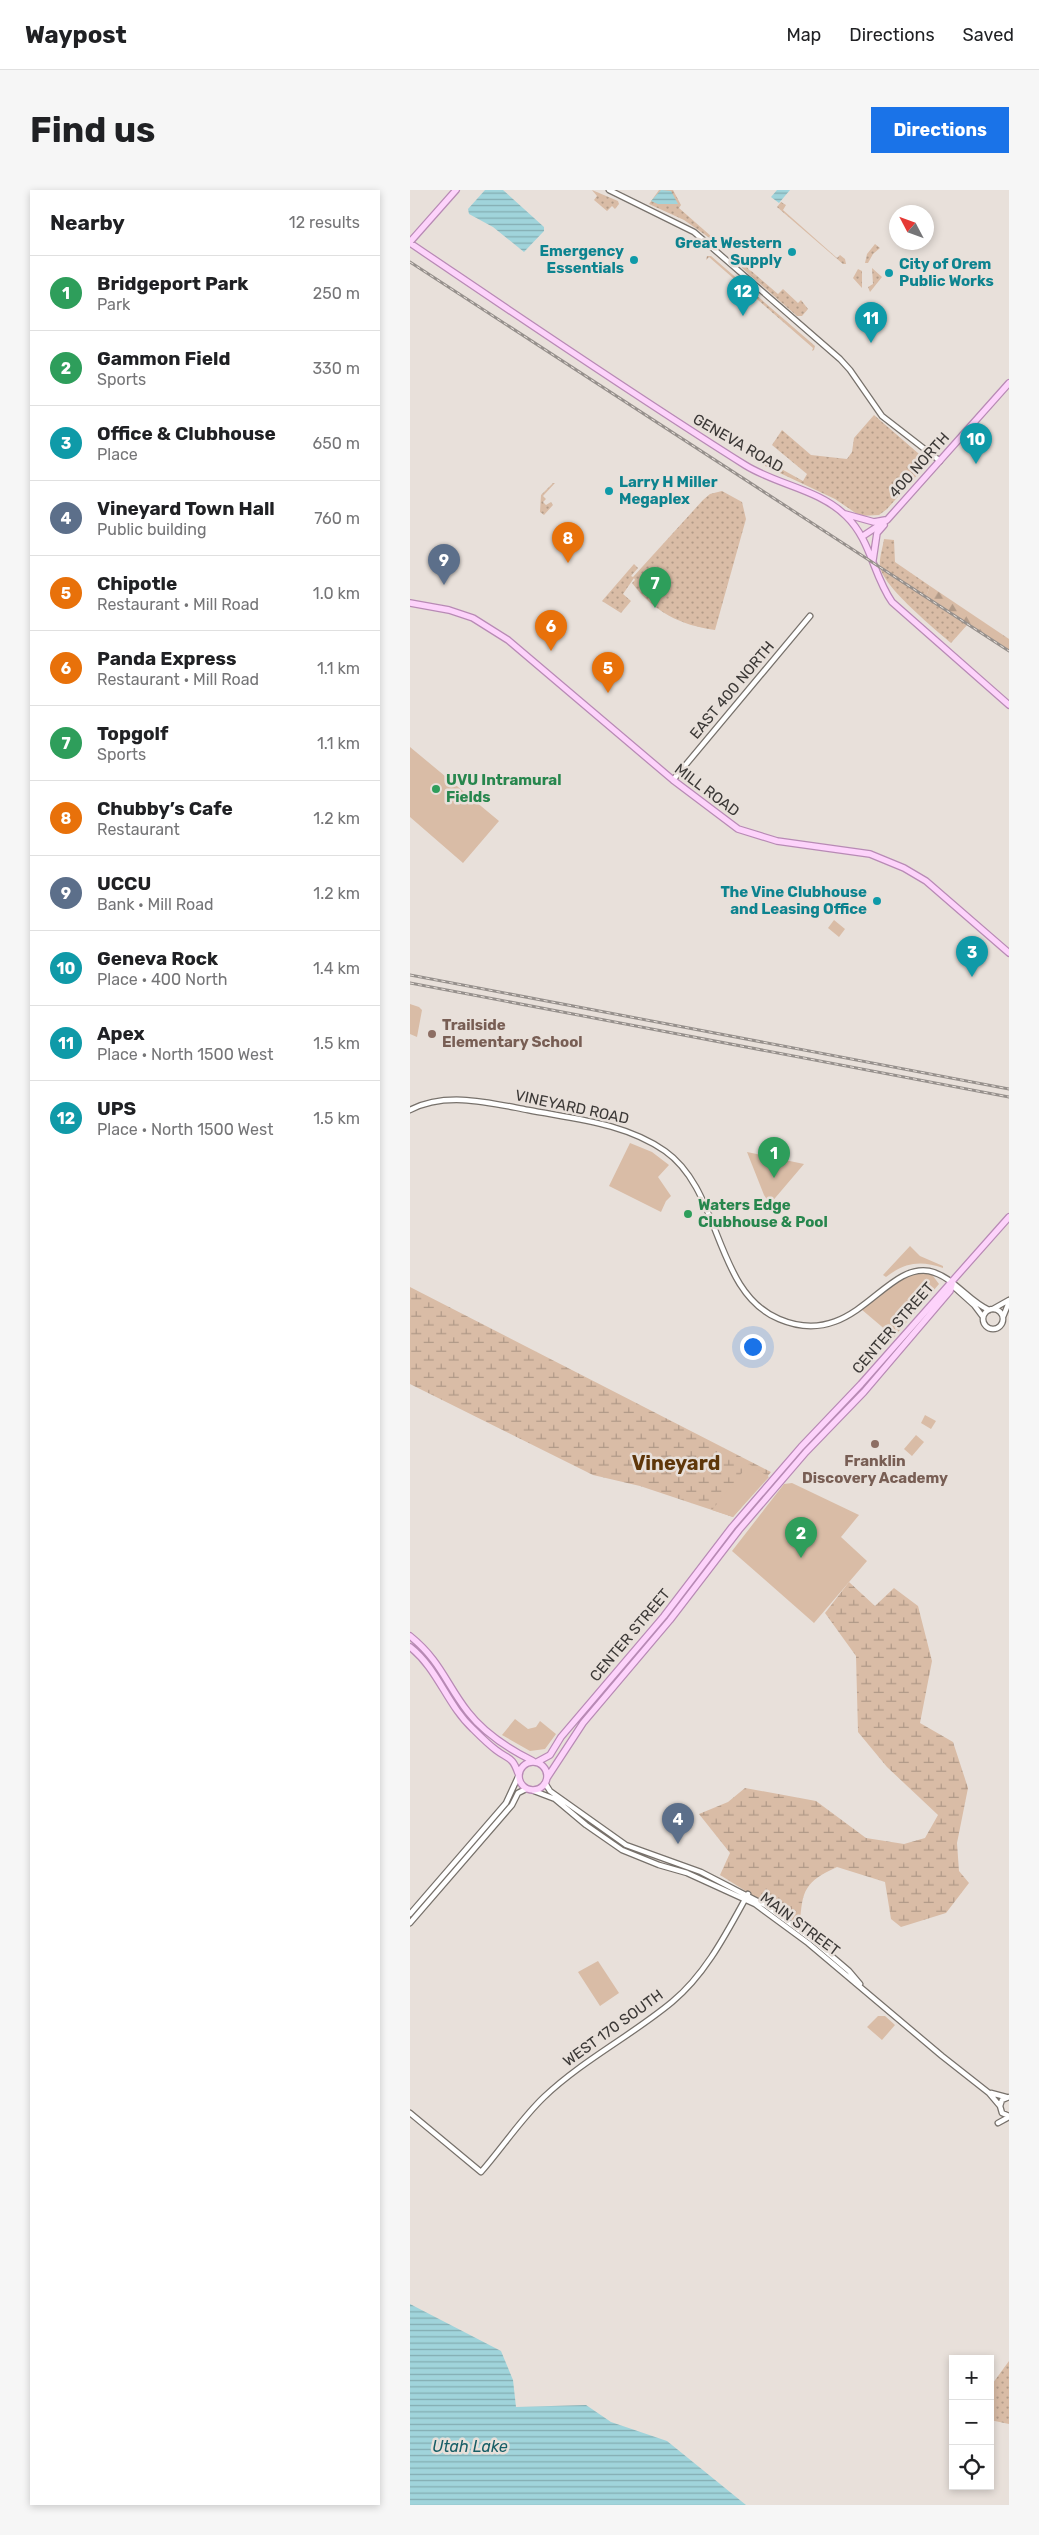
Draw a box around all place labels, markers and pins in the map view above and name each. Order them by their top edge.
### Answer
place label: Great Western Supply [675,234,782,269]
place label: Emergency Essentials [539,242,624,277]
marker: Great Western Supply [786,246,798,258]
marker: Emergency Essentials [628,254,640,266]
place label: City of Orem Public Works [899,255,994,290]
marker: City of Orem Public Works [883,267,895,279]
pin: 12 [727,275,759,316]
pin: 11 [855,302,887,343]
pin: 10 [960,423,992,464]
place label: Larry H Miller Megaplex [619,473,718,508]
marker: Larry H Miller Megaplex [603,485,615,497]
pin: 8 [552,522,584,563]
pin: 9 [428,544,460,585]
pin: 7 [639,567,671,608]
pin: 6 [535,610,567,651]
pin: 5 [592,652,624,693]
place label: UVU Intramural Fields [446,771,561,806]
marker: UVU Intramural Fields [430,783,442,795]
place label: The Vine Clubhouse and Leasing Office [720,883,867,918]
marker: The Vine Clubhouse and Leasing Office [871,895,883,907]
pin: 3 [956,936,988,977]
place label: Trailside Elementary School [442,1016,583,1051]
marker: Trailside Elementary School [426,1028,438,1040]
pin: 1 [758,1137,790,1178]
place label: Waters Edge Clubhouse & Pool [698,1196,828,1231]
marker: Waters Edge Clubhouse & Pool [682,1208,694,1220]
marker: Franklin Discovery Academy [869,1438,881,1450]
place label: Franklin Discovery Academy [802,1452,948,1487]
pin: 2 [785,1517,817,1558]
pin: 4 [662,1803,694,1844]

